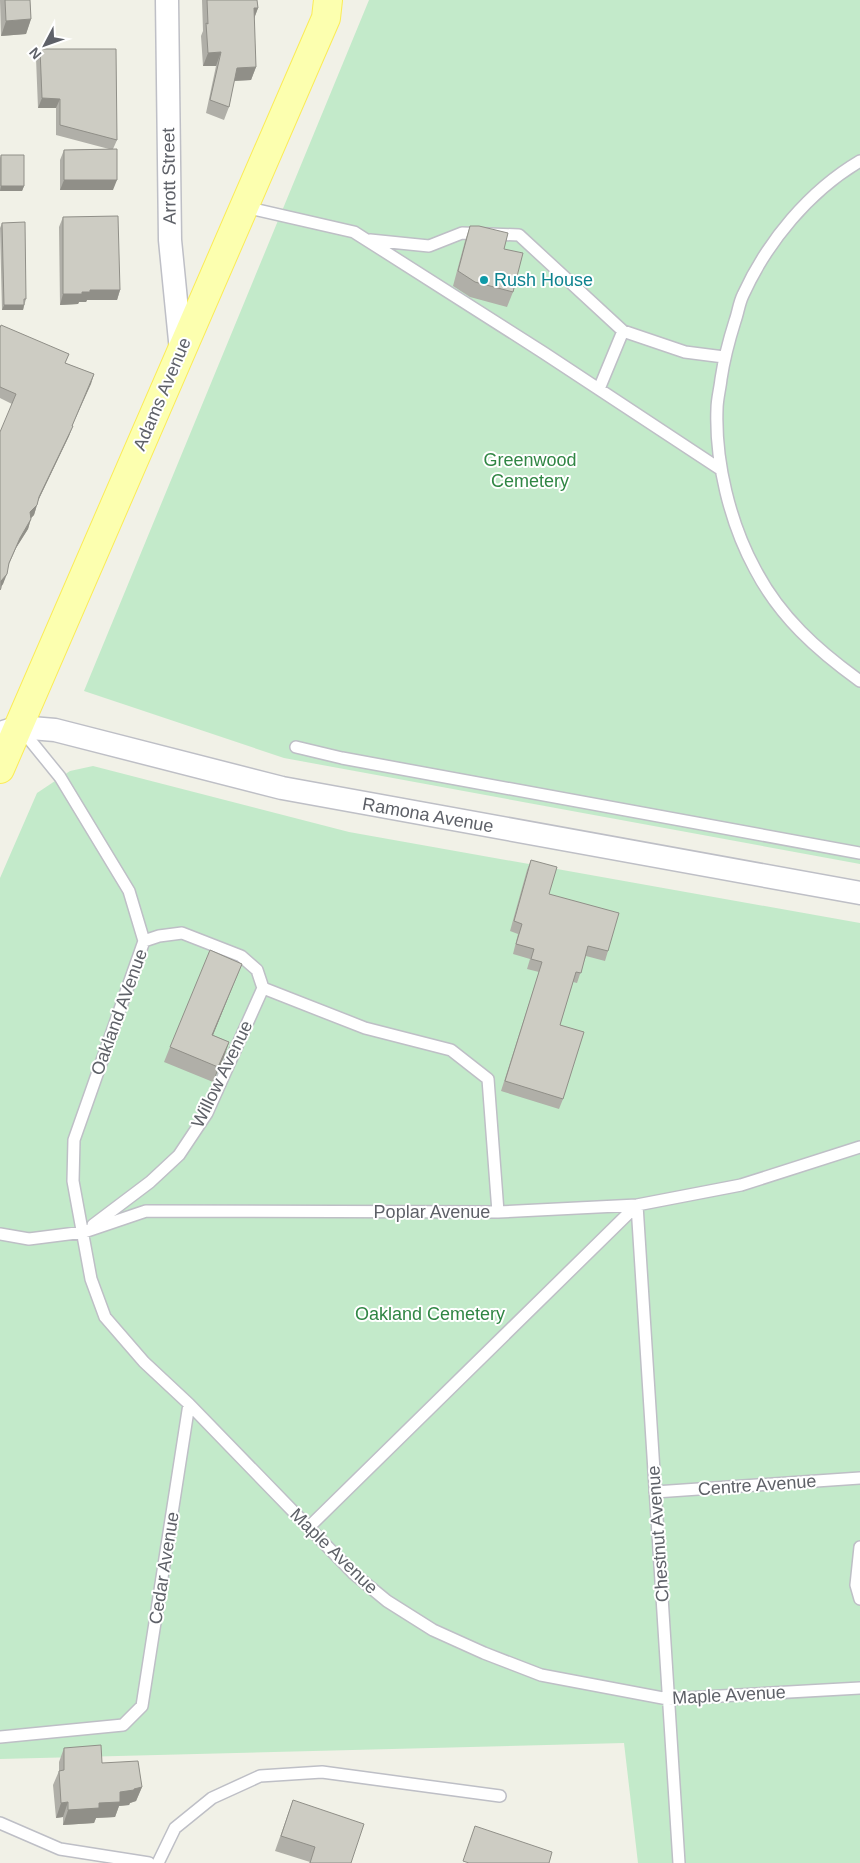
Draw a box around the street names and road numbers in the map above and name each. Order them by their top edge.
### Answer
street label: Arrott Street [158,127,180,225]
street label: Adams Avenue [129,335,195,453]
street label: Ramona Avenue [361,794,495,836]
street label: Oakland AVenue [87,946,151,1078]
street label: Willow Avenue [187,1017,257,1131]
street label: Poplar Avenue [374,1202,490,1222]
street label: Chestnut Avenue [643,1465,673,1603]
street label: Centre Avenue [697,1471,817,1499]
street label: Maple Avenue [286,1504,382,1598]
street label: Cedar Avenue [145,1510,183,1626]
street label: Maple Avenue [672,1682,786,1708]

